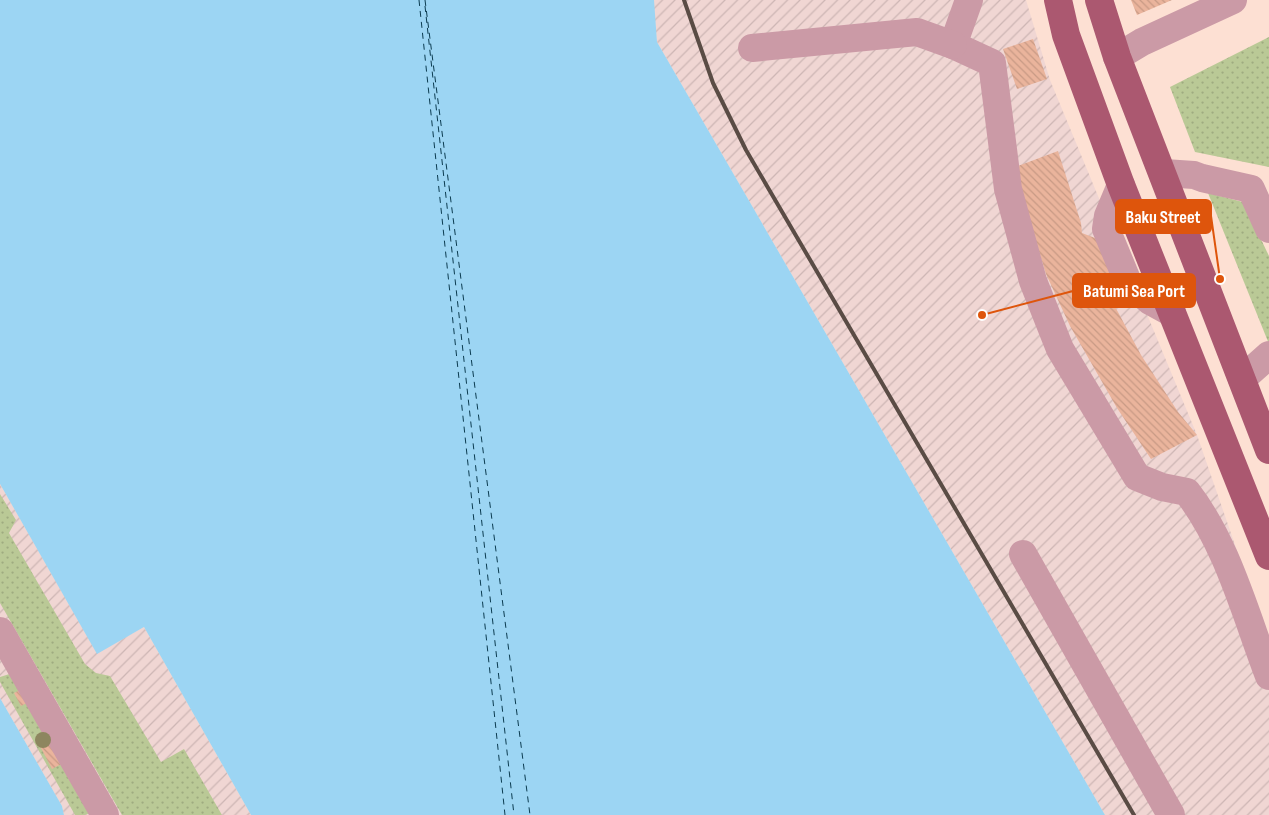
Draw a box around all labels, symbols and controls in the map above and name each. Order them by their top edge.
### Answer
callout: Baku Street [1116,200,1211,233]
text: Baku Street [1126,207,1201,228]
callout: Batumi Sea Port [1073,274,1195,307]
text: Batumi Sea Port [1083,281,1185,302]

